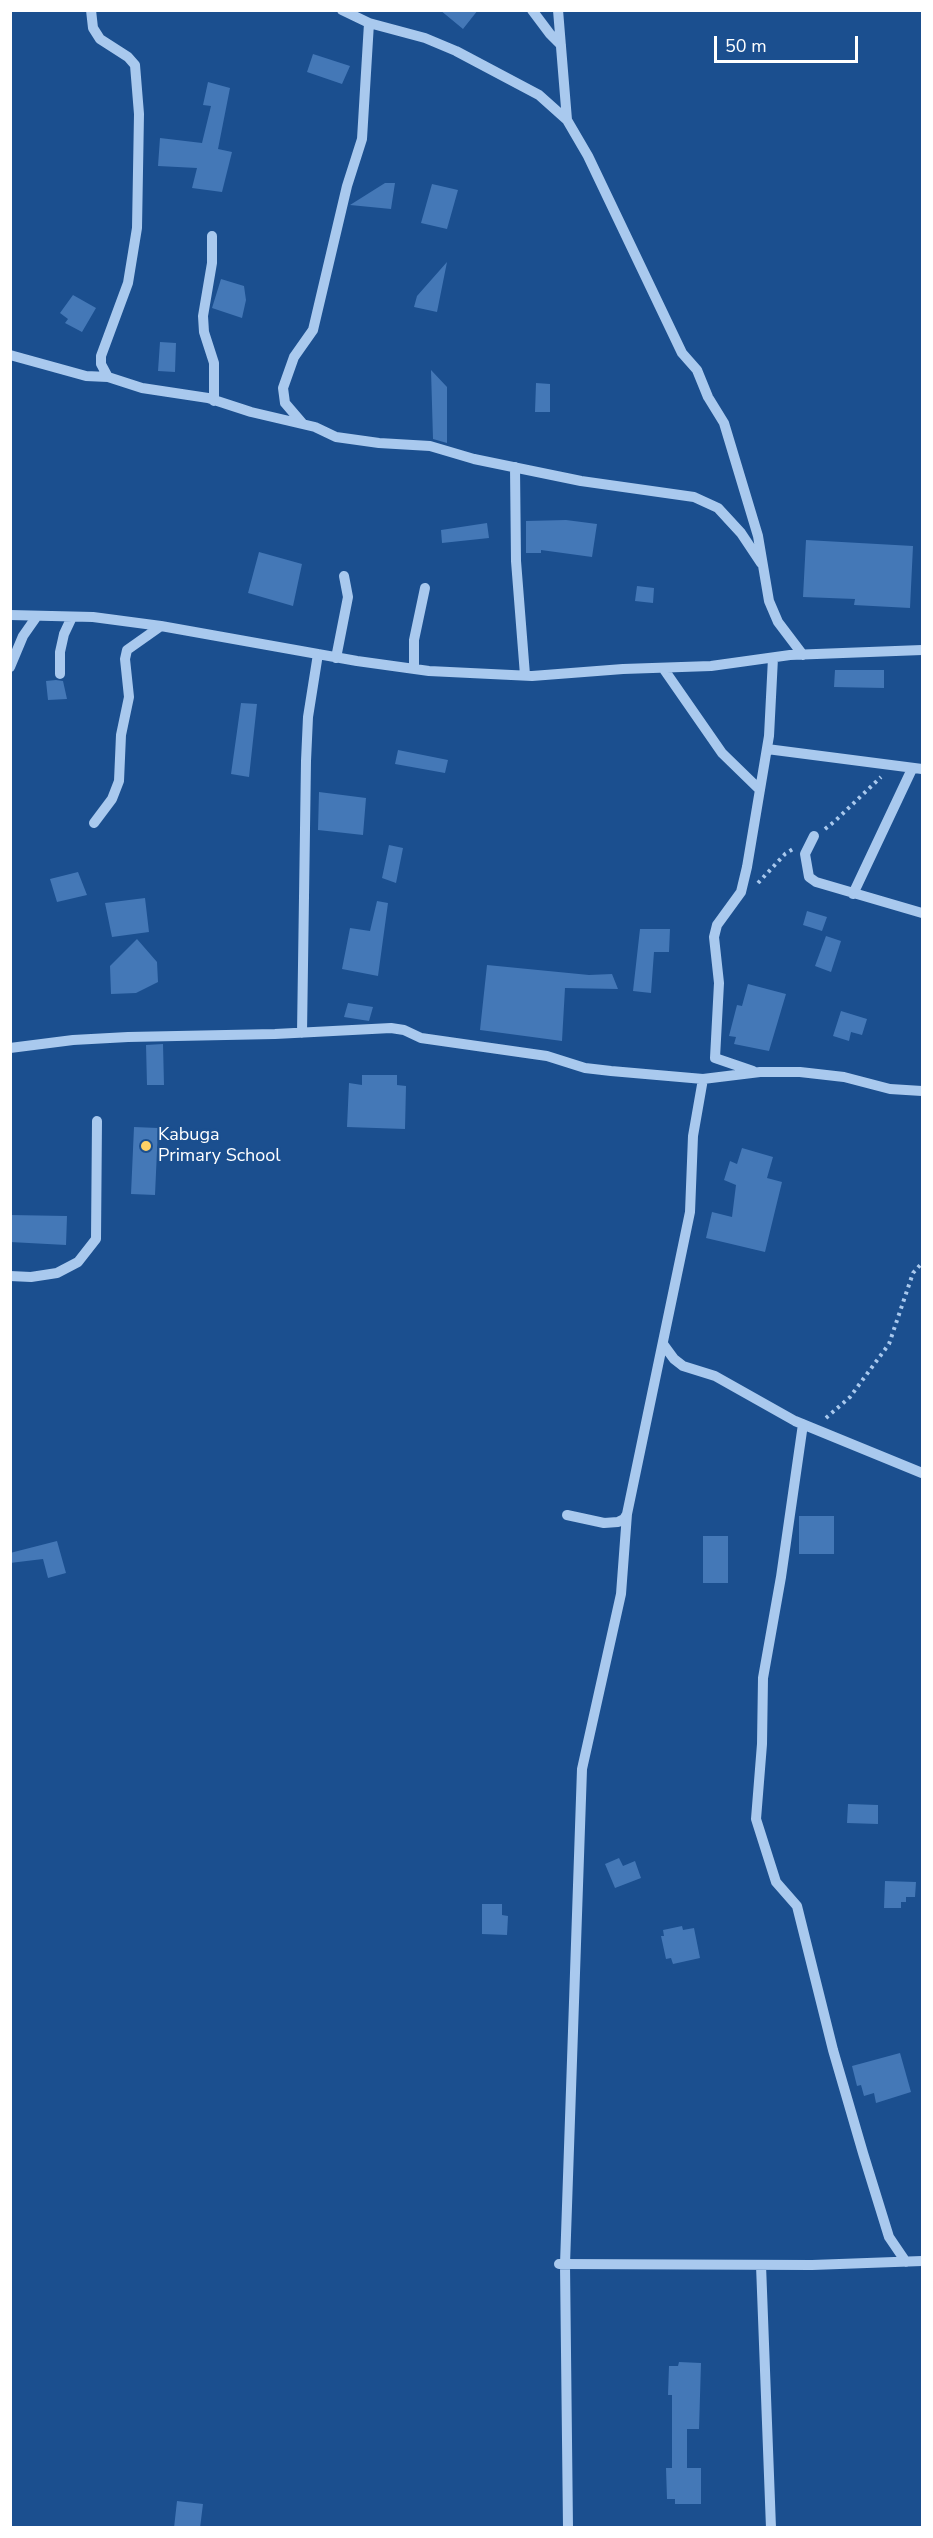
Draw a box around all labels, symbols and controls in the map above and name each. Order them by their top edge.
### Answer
scale bar [717,24,861,62]
text: 50 m [725,34,767,58]
place label: Kabuga Primary School [158,1125,281,1168]
marker: Kabuga Primary School [139,1139,153,1153]

